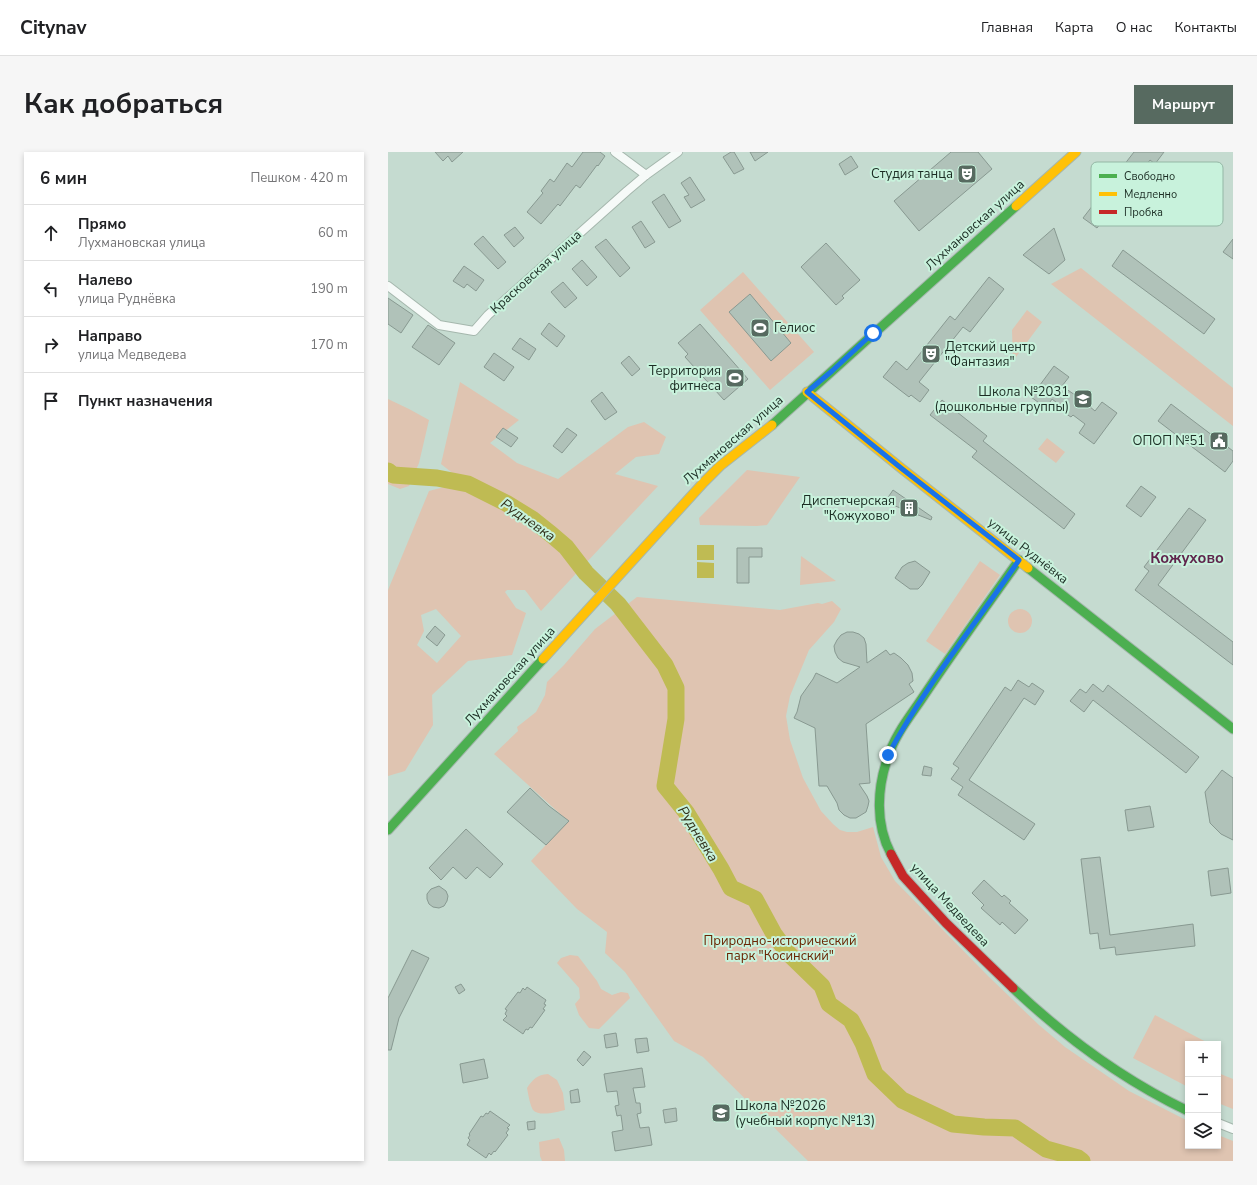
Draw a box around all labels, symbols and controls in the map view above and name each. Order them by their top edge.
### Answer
text: Citynav [20,15,87,41]
text: Главная [981,18,1033,37]
text: Карта [1055,18,1094,37]
text: О нас [1116,18,1152,37]
text: Контакты [1174,18,1237,37]
text: Как добраться [24,85,223,123]
button: Маршрут [1134,85,1233,124]
legend [1091,162,1223,226]
theatre icon: Студия танца [956,163,978,185]
place label: Студия танца [871,165,953,183]
text: 6 мин [40,167,87,190]
text: Пешком · 420 m [250,169,348,187]
text: Свободно [1124,169,1175,184]
street label: Лухмановская улица [922,176,1028,274]
text: Медленно [1124,187,1177,202]
text: Пробка [1124,205,1163,220]
text: Прямо [78,214,126,234]
icon: ahead [40,222,62,244]
text: 60 m [318,224,348,242]
street label: Красковская улица [486,226,586,318]
text: Лухмановская улица [78,234,206,252]
text: Налево [78,270,133,290]
icon: left [40,278,62,300]
text: 190 m [310,280,348,298]
text: улица Руднёвка [78,290,176,308]
sports icon: Гелиос [749,317,771,339]
place label: Гелиос [774,319,815,337]
route start [864,324,882,342]
text: Направо [78,326,142,346]
icon: right [40,334,62,356]
text: 170 m [310,336,348,354]
place label: Детский центр "Фантазия" [945,338,1036,371]
theatre icon: Детский центр "Фантазия" [920,343,942,365]
text: улица Медведева [78,346,186,364]
place label: Территория фитнеса [649,362,721,395]
sports icon: Территория фитнеса [724,367,746,389]
place label: Школа №2031 (дошкольные группы) [935,383,1069,416]
school or university icon: Школа №2031 (дошкольные группы) [1072,388,1094,410]
icon: arrive [40,390,62,412]
text: Пункт назначения [78,391,213,411]
street label: Лухмановская улица [679,391,787,489]
public building icon: ОПОП №51 [1208,430,1230,452]
place label: ОПОП №51 [1132,432,1205,450]
place label: Диспетчерская "Кожухово" [802,492,895,525]
water label: Рудневка [497,494,559,546]
building icon: Диспетчерская "Кожухово" [898,497,920,519]
street label: улица Руднёвка [984,514,1072,588]
district label: Кожухово [1150,548,1224,568]
street label: Лухмановская улица [461,623,559,729]
route end [879,746,897,764]
water label: Рудневка [673,802,723,866]
street label: улица Медведева [906,859,994,951]
park label: Природно-исторический парк "Косинский" [703,932,857,965]
map controls [1185,1041,1221,1149]
button: + [1185,1041,1221,1077]
button: − [1185,1077,1221,1113]
place label: Школа №2026 (учебный корпус №13) [735,1097,875,1130]
school or university icon: Школа №2026 (учебный корпус №13) [710,1102,732,1124]
button: layers [1185,1113,1221,1149]

